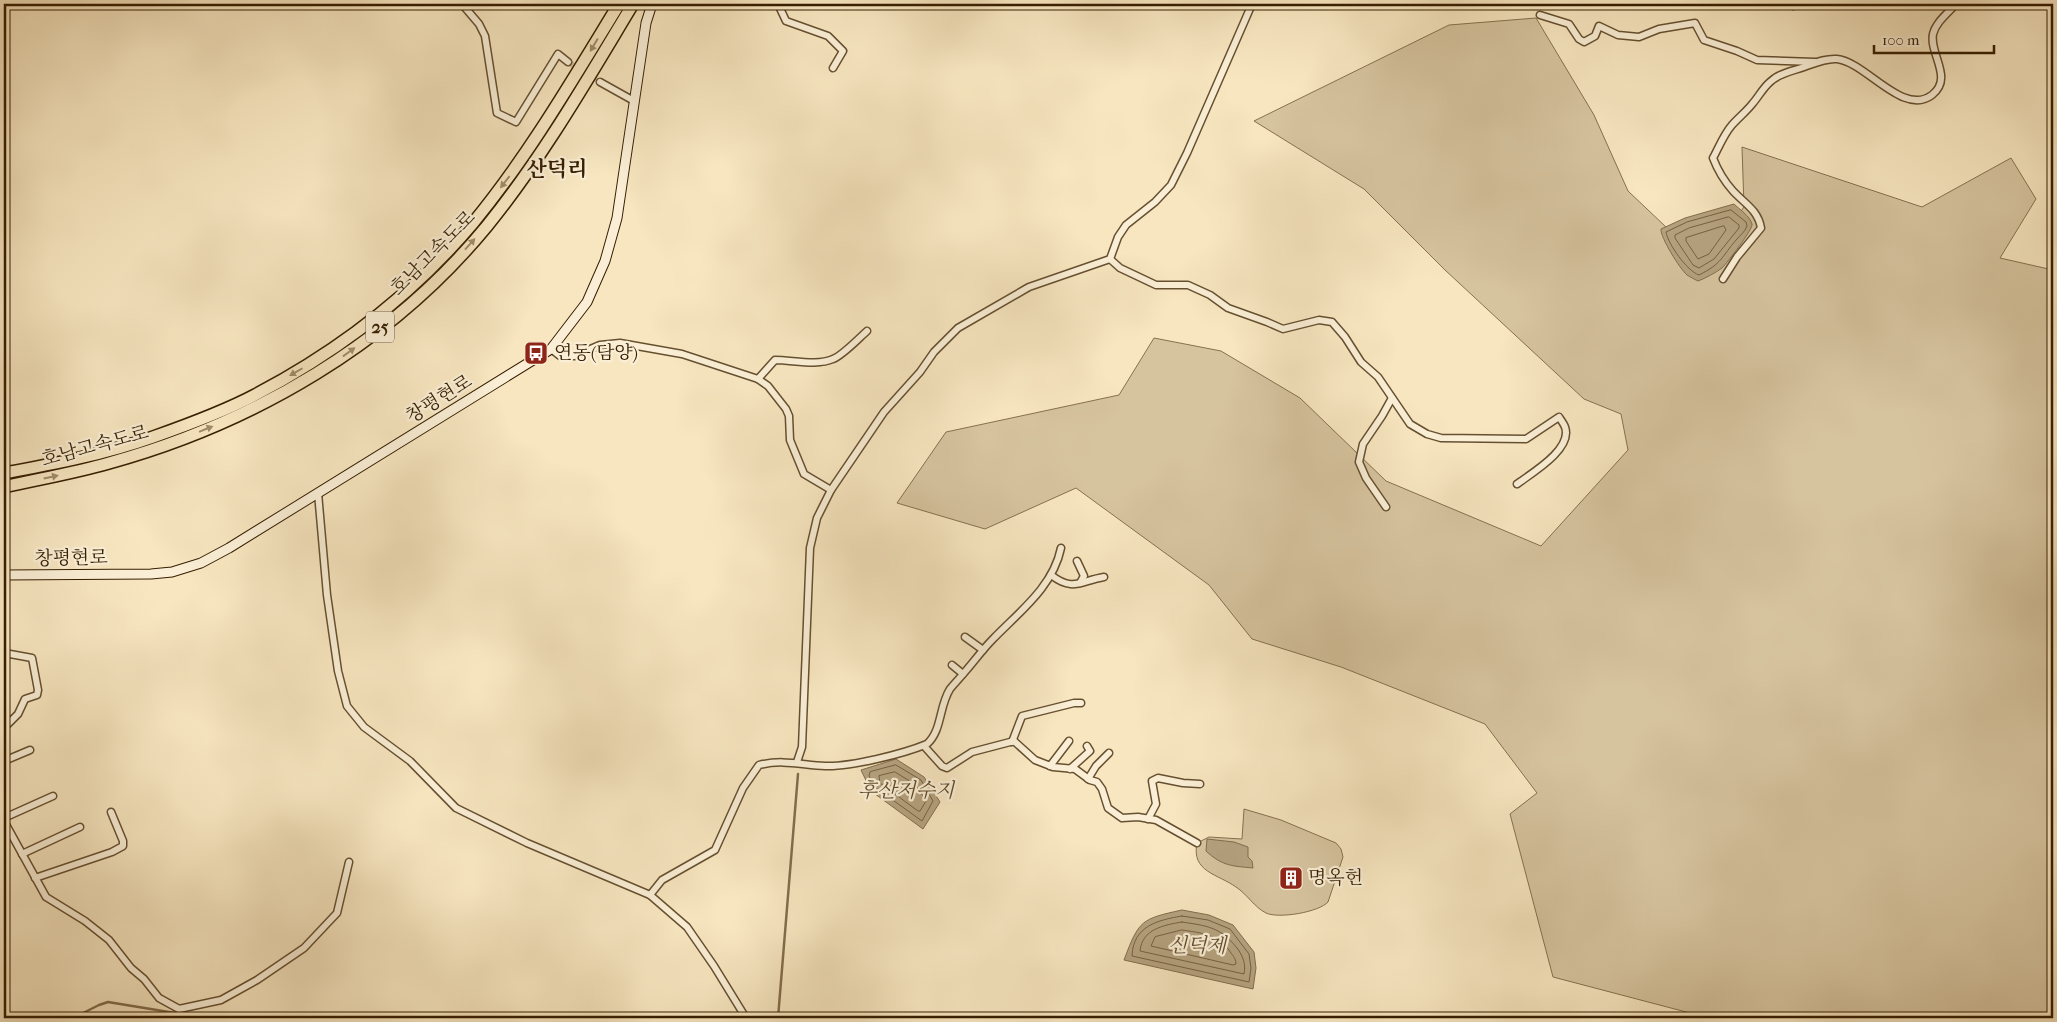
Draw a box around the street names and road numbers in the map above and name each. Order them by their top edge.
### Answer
street label: 호남고속도로 [386,206,480,300]
road number: 25 [366,312,394,342]
street label: 창평현로 [402,370,476,428]
street label: 호남고속도로 [39,421,151,471]
street label: 창평현로 [34,546,108,570]

